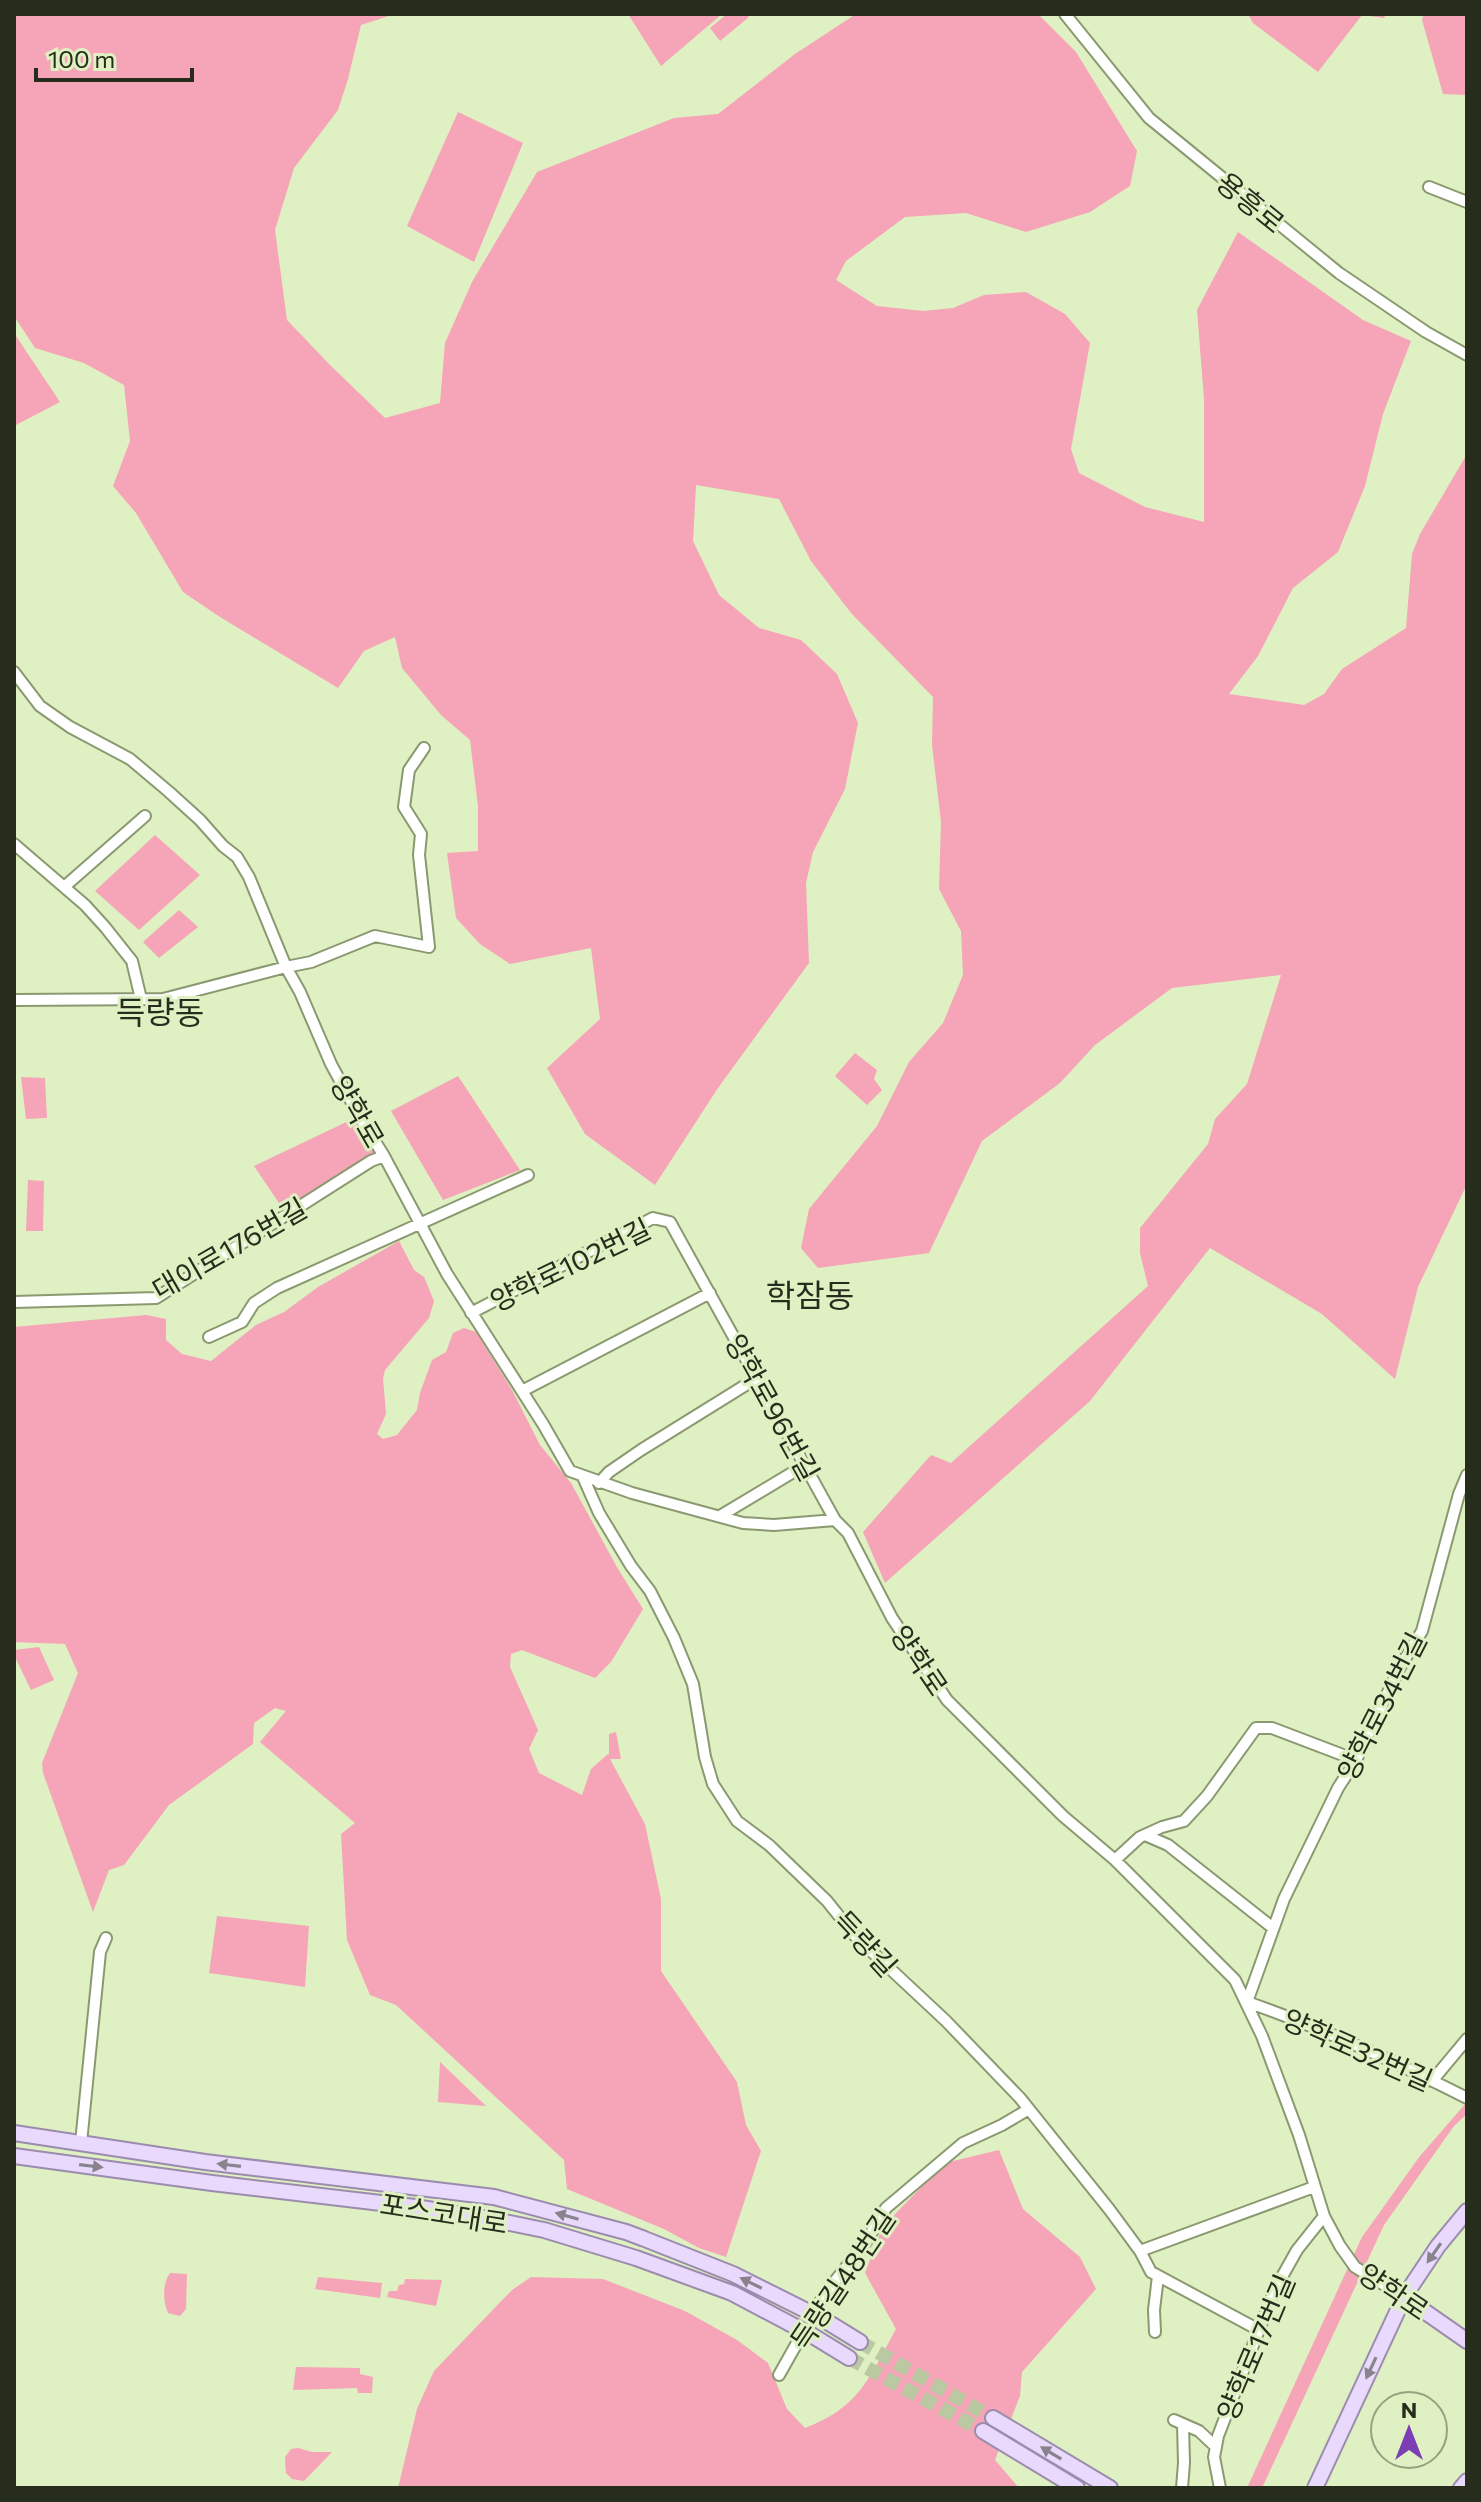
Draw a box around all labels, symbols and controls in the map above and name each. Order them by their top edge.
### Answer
scale bar [36,32,192,82]
text: 100 m [48,44,115,73]
street label: 용흥로 [1210,164,1292,240]
district label: 득량동 [116,991,204,1031]
street label: 양학로 [324,1069,392,1153]
street label: 대이로176번길 [146,1190,312,1306]
street label: 양학로102번길 [484,1210,656,1318]
district label: 학잠동 [766,1274,854,1314]
street label: 양학로96번길 [719,1328,827,1486]
street label: 양학로 [884,1618,956,1702]
street label: 양학로34번길 [1329,1626,1433,1786]
street label: 득량길 [827,1903,905,1983]
street label: 양학로32번길 [1278,2001,1438,2097]
one-way arrow [216,2159,241,2172]
one-way arrow [79,2160,104,2173]
street label: 포스코대로 [378,2186,510,2240]
street label: 득량길48번길 [782,2202,902,2356]
one-way arrow [555,2209,580,2221]
one-way arrow [1426,2242,1442,2264]
street label: 양학로 [1352,2255,1436,2327]
street label: 양학로17번길 [1209,2269,1301,2425]
one-way arrow [739,2276,763,2290]
one-way arrow [1364,2356,1378,2379]
north arrow [1369,2390,1449,2470]
text: N [1401,2396,1417,2423]
one-way arrow [1040,2446,1062,2460]

